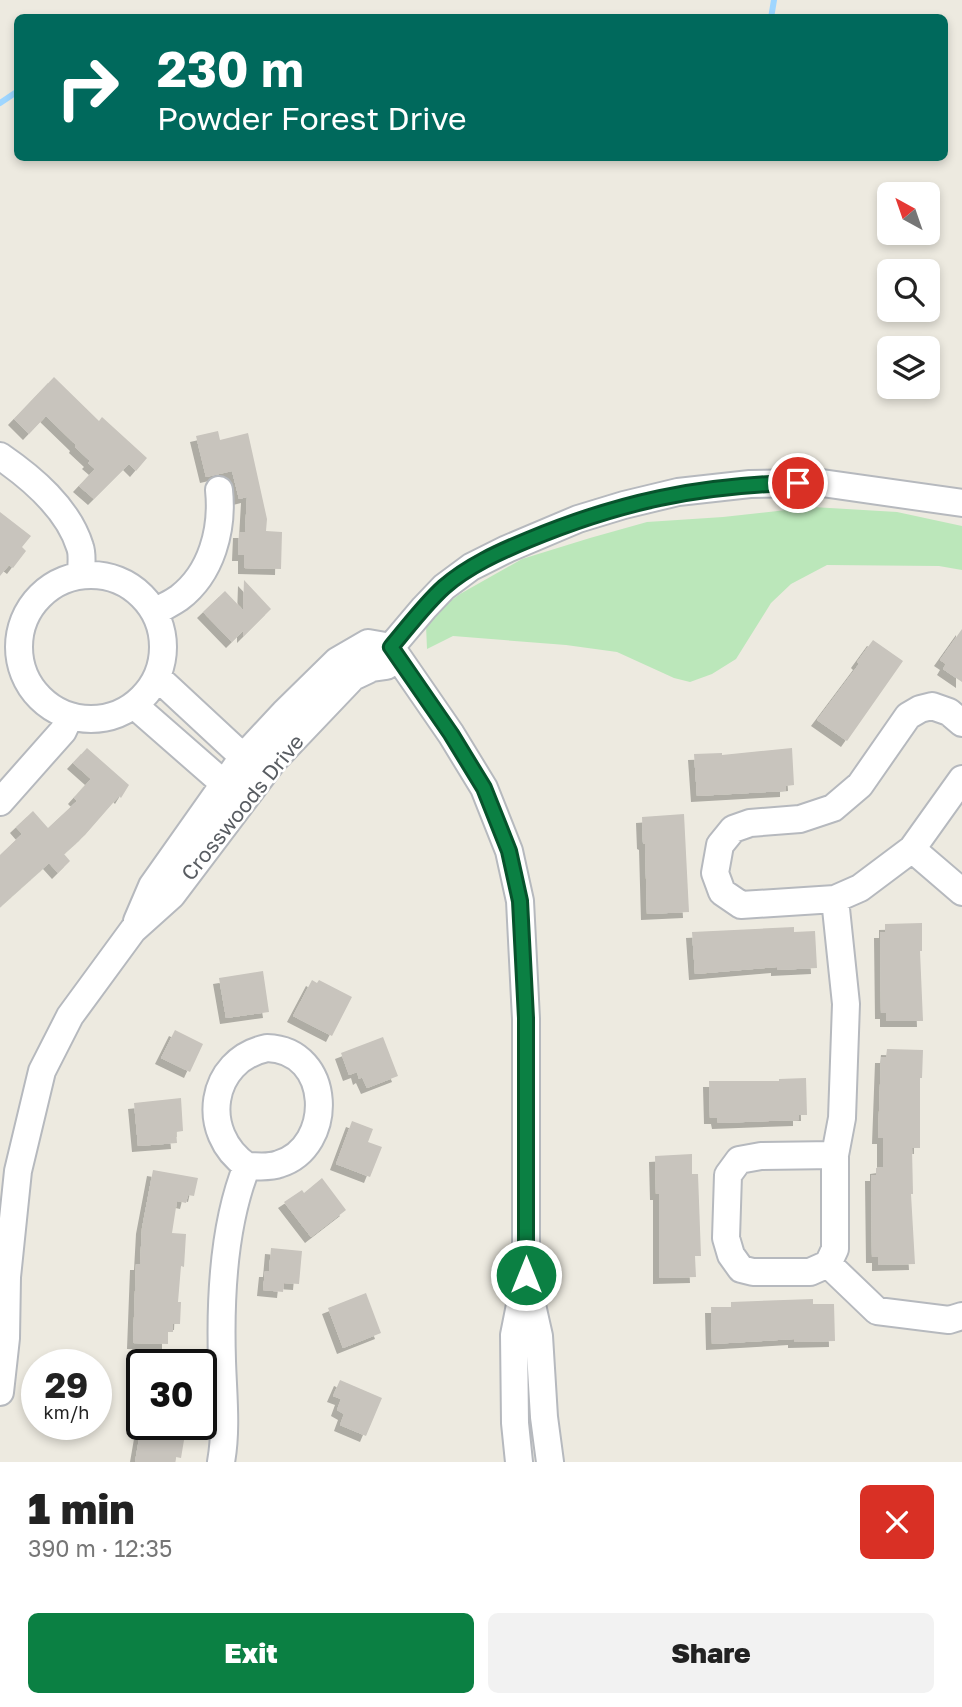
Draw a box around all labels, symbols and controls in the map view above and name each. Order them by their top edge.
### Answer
text: 230 m [157,39,304,98]
icon: right [42,42,133,133]
text: Powder Forest Drive [157,99,467,137]
north arrow [877,182,940,245]
map controls [877,182,940,399]
button: search [877,259,940,322]
button: layers [877,336,940,399]
pin [768,453,828,513]
icon: arrive [779,464,817,502]
street label: Crosswoods Drive [175,729,309,885]
position arrow [489,1238,563,1312]
speed limit sign: 30 [126,1349,217,1440]
text: 29 [45,1364,88,1406]
text: km/h [44,1401,89,1423]
text: 1 min [28,1483,135,1533]
button: close [860,1485,934,1559]
text: 390 m · 12:35 [28,1534,172,1562]
button: Exit [28,1613,474,1693]
button: Share [488,1613,934,1693]

